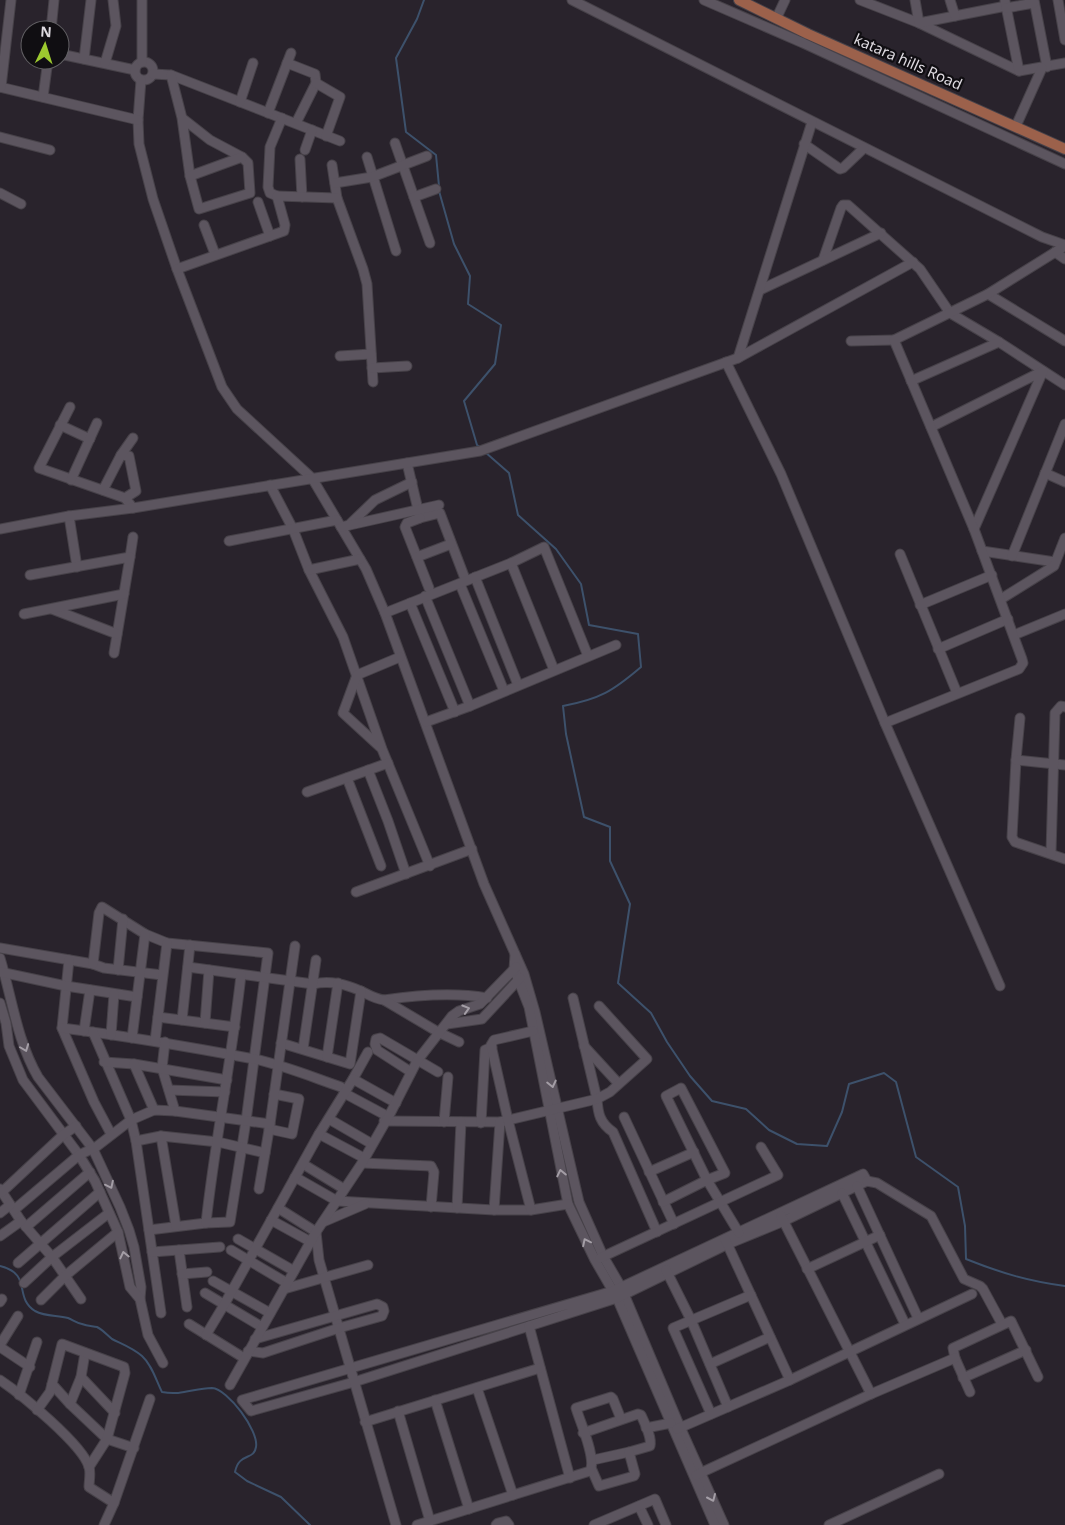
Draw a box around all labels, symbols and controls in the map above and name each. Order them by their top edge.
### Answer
north arrow [20,20,70,70]
text: N [40,22,52,41]
street label: katara hills Road [851,28,966,94]
one-way arrow [461,1005,469,1015]
one-way arrow [18,1043,29,1052]
one-way arrow [546,1080,557,1089]
one-way arrow [557,1168,567,1177]
one-way arrow [104,1180,114,1189]
one-way arrow [582,1238,592,1247]
one-way arrow [119,1250,130,1259]
one-way arrow [706,1493,717,1502]

